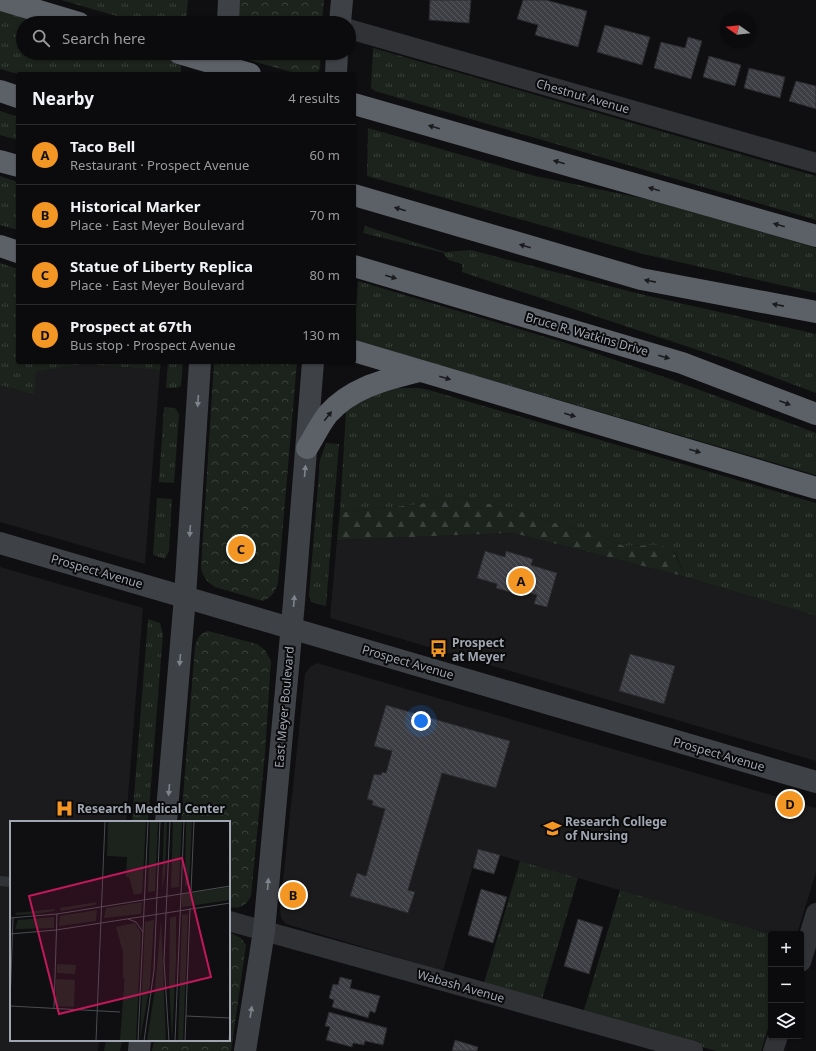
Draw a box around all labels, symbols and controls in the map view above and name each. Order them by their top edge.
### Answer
north arrow [720,12,756,48]
search box [16,16,356,60]
icon: search [30,27,52,49]
text: Search here [62,28,145,48]
street label: Chestnut Avenue [534,75,632,118]
text: Nearby [32,87,94,110]
text: 4 results [288,89,340,107]
one-way arrow [428,123,440,129]
text: Taco Bell [70,136,135,156]
text: A [41,146,50,164]
text: 60 m [310,146,340,164]
text: Restaurant · Prospect Avenue [70,156,249,174]
one-way arrow [553,159,565,165]
one-way arrow [647,186,659,192]
text: Historical Marker [70,196,200,216]
text: B [41,206,49,224]
text: 70 m [310,206,340,224]
one-way arrow [394,206,406,212]
text: Place · East Meyer Boulevard [70,216,245,234]
one-way arrow [772,222,784,228]
one-way arrow [519,243,531,249]
text: Statue of Liberty Replica [70,256,253,276]
text: C [41,266,49,284]
text: 80 m [310,266,340,284]
one-way arrow [386,274,398,280]
text: Place · East Meyer Boulevard [70,276,245,294]
one-way arrow [644,278,656,284]
one-way arrow [772,301,784,307]
street label: Bruce R. Watkins Drive [524,308,651,360]
text: Prospect at 67th [70,316,192,336]
text: D [40,326,50,344]
text: 130 m [302,326,340,344]
text: Bus stop · Prospect Avenue [70,336,235,354]
one-way arrow [658,354,670,360]
one-way arrow [439,375,451,381]
one-way arrow [194,395,201,407]
one-way arrow [780,400,792,406]
one-way arrow [324,410,332,421]
one-way arrow [564,412,576,418]
one-way arrow [689,448,701,454]
one-way arrow [302,465,309,477]
one-way arrow [186,525,193,537]
pin: C [228,534,254,564]
street label: Prospect Avenue [49,550,145,592]
pin: A [508,566,534,596]
one-way arrow [291,595,297,607]
place label: Prospect at Meyer [452,634,506,665]
bus stop icon: Prospect at Meyer [429,639,449,659]
street label: Prospect Avenue [360,641,456,683]
street label: East Meyer Boulevard [270,645,298,769]
one-way arrow [176,654,183,666]
your location [411,711,431,731]
street label: Prospect Avenue [671,733,767,775]
one-way arrow [165,784,172,796]
pin: D [777,789,803,819]
hospital icon: Research Medical Center [54,798,74,818]
place label: Research Medical Center [77,800,225,817]
place label: Research College of Nursing [565,813,667,844]
school or university icon: Research College of Nursing [542,818,562,838]
inset map [10,821,230,1041]
one-way arrow [265,878,271,890]
pin: B [280,880,306,910]
map controls [768,931,804,1039]
button: + [768,931,804,967]
street label: Wabash Avenue [415,965,507,1007]
button: − [768,967,804,1003]
button: layers [768,1003,804,1039]
one-way arrow [248,1006,254,1019]

